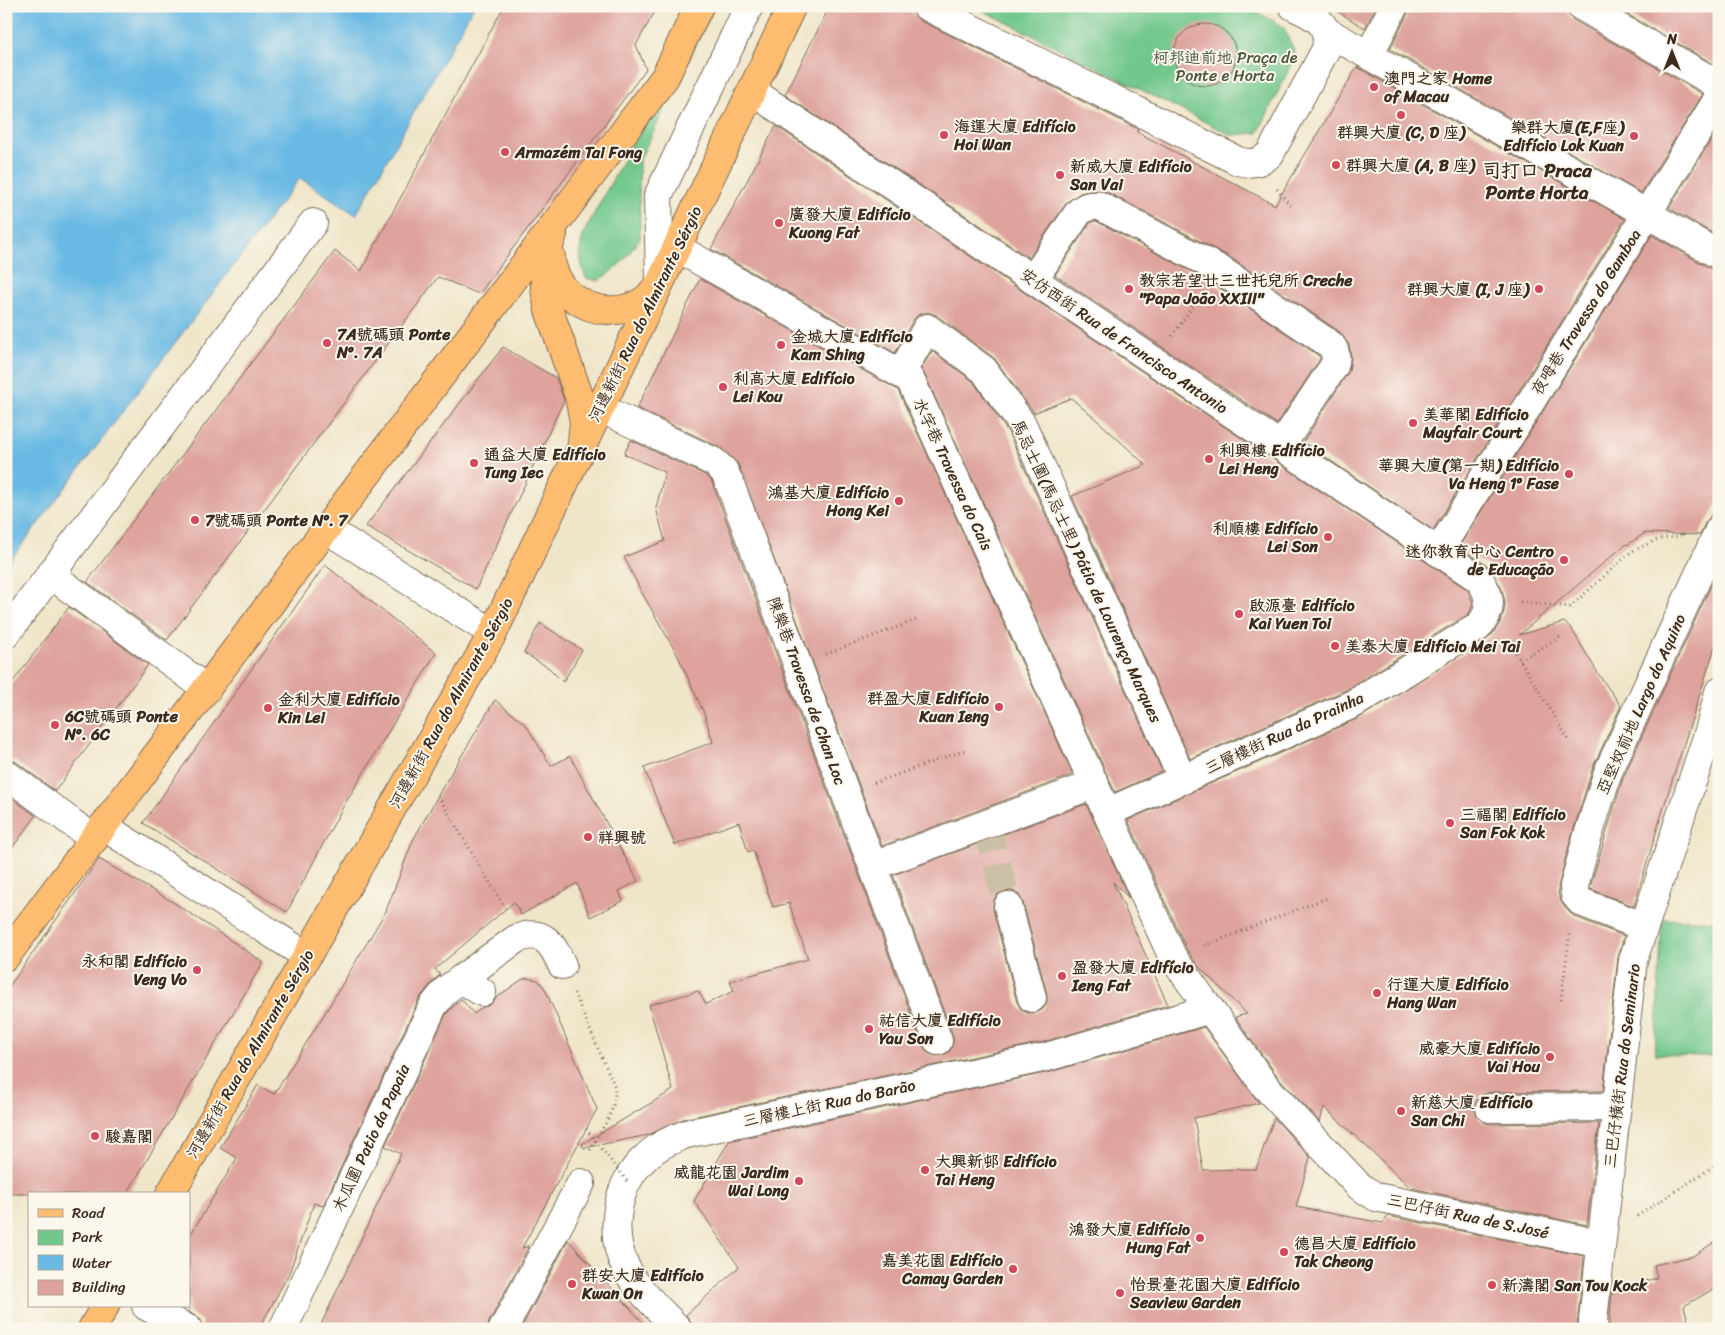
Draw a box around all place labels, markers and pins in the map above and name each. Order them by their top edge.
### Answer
place label: 澳門之家 Home of Macau [1384,64,1493,111]
marker: 澳門之家 Home of Macau [1368,81,1380,93]
marker: 群興大廈 (C, D 座) [1395,109,1407,121]
place label: 海運大廈 Edifício Hoi Wan [953,112,1076,159]
place label: 樂群大廈(E,F座) Edifício Lok Kuan [1503,113,1625,160]
place label: 群興大廈 (C, D 座) [1337,118,1466,147]
marker: 海運大廈 Edifício Hoi Wan [938,129,950,141]
marker: 樂群大廈(E,F座) Edifício Lok Kuan [1628,130,1640,142]
place label: Armazém Tai Fong [514,138,643,167]
marker: Armazém Tai Fong [499,146,511,158]
place label: 群興大廈 (A, B 座) [1346,151,1476,180]
place label: 新威大廈 Edifício San Vai [1069,152,1192,199]
marker: 群興大廈 (A, B 座) [1330,159,1342,171]
marker: 新威大廈 Edifício San Vai [1054,169,1066,181]
place label: 廣發大廈 Edifício Kuong Fat [788,200,911,247]
marker: 廣發大廈 Edifício Kuong Fat [773,217,785,229]
place label: 教宗若望廿三世托兒所 Creche "Papa João XXIII" [1139,266,1353,313]
place label: 群興大廈 (I, J 座) [1407,275,1530,304]
marker: 教宗若望廿三世托兒所 Creche "Papa João XXIII" [1123,283,1135,295]
marker: 群興大廈 (I, J 座) [1533,283,1545,295]
place label: 7A號碼頭 Ponte Nº. 7A [336,320,451,367]
place label: 金城大廈 Edifício Kam Shing [790,322,913,369]
marker: 7A號碼頭 Ponte Nº. 7A [321,337,333,349]
marker: 金城大廈 Edifício Kam Shing [775,339,787,351]
place label: 利高大廈 Edifício Lei Kou [733,364,855,411]
marker: 利高大廈 Edifício Lei Kou [717,381,729,393]
place label: 美華閣 Edifício Mayfair Court [1422,400,1529,447]
marker: 美華閣 Edifício Mayfair Court [1407,417,1419,429]
place label: 利興樓 Edifício Lei Heng [1219,436,1325,483]
place label: 通益大廈 Edifício Tung Iec [484,440,606,487]
place label: 華興大廈(第一期) Edifício Va Heng 1º Fase [1378,451,1560,498]
marker: 利興樓 Edifício Lei Heng [1203,453,1215,465]
marker: 通益大廈 Edifício Tung Iec [468,457,480,469]
marker: 華興大廈(第一期) Edifício Va Heng 1º Fase [1563,468,1575,480]
place label: 鴻基大廈 Edifício Hong Kei [767,478,890,525]
marker: 鴻基大廈 Edifício Hong Kei [893,495,905,507]
place label: 7號碼頭 Ponte Nº. 7 [205,506,349,535]
marker: 7號碼頭 Ponte Nº. 7 [189,514,201,526]
place label: 利順樓 Edifício Lei Son [1212,514,1318,561]
marker: 利順樓 Edifício Lei Son [1322,531,1334,543]
place label: 迷你教育中心 Centro de Educação [1405,537,1555,584]
marker: 迷你教育中心 Centro de Educação [1558,554,1570,566]
place label: 啟源臺 Edifício Kai Yuen Toi [1248,591,1355,638]
marker: 啟源臺 Edifício Kai Yuen Toi [1233,608,1245,620]
place label: 美泰大廈 Edifício Mei Tai [1345,632,1522,661]
marker: 美泰大廈 Edifício Mei Tai [1329,640,1341,652]
place label: 群盈大廈 Edifício Kuan Ieng [867,684,989,731]
place label: 金利大廈 Edifício Kin Lei [277,685,400,732]
marker: 群盈大廈 Edifício Kuan Ieng [993,701,1005,713]
place label: 6C號碼頭 Ponte Nº. 6C [64,702,179,749]
marker: 金利大廈 Edifício Kin Lei [262,702,274,714]
marker: 6C號碼頭 Ponte Nº. 6C [49,719,61,731]
place label: 三福閣 Edifício San Fok Kok [1459,800,1566,847]
marker: 三福閣 Edifício San Fok Kok [1444,817,1456,829]
place label: 祥興號 [598,823,646,852]
marker: 祥興號 [582,831,594,843]
place label: 永和閣 Edifício Veng Vo [81,947,188,994]
place label: 盈發大廈 Edifício Ieng Fat [1071,953,1194,1000]
marker: 永和閣 Edifício Veng Vo [191,964,203,976]
marker: 盈發大廈 Edifício Ieng Fat [1056,970,1068,982]
place label: 行運大廈 Edifício Hang Wan [1386,970,1509,1017]
marker: 行運大廈 Edifício Hang Wan [1371,987,1383,999]
place label: 祐信大廈 Edifício Yau Son [879,1006,1001,1053]
marker: 祐信大廈 Edifício Yau Son [863,1023,875,1035]
place label: 威豪大廈 Edifício Vai Hou [1418,1034,1540,1081]
marker: 威豪大廈 Edifício Vai Hou [1544,1051,1556,1063]
place label: 新慈大廈 Edifício San Chi [1410,1088,1533,1135]
marker: 新慈大廈 Edifício San Chi [1395,1105,1407,1117]
place label: 駿嘉閣 [105,1122,153,1151]
marker: 駿嘉閣 [89,1130,101,1142]
place label: 大興新邨 Edifício Tai Heng [935,1147,1057,1194]
place label: 威龍花園 Jardim Wai Long [674,1158,790,1205]
marker: 大興新邨 Edifício Tai Heng [919,1164,931,1176]
marker: 威龍花園 Jardim Wai Long [793,1175,805,1187]
place label: 鴻發大廈 Edifício Hung Fat [1068,1215,1192,1262]
place label: 德昌大廈 Edifício Tak Cheong [1294,1229,1416,1276]
marker: 鴻發大廈 Edifício Hung Fat [1194,1232,1206,1244]
place label: 嘉美花園 Edifício Camay Garden [881,1246,1003,1293]
marker: 德昌大廈 Edifício Tak Cheong [1278,1246,1290,1258]
place label: 群安大廈 Edifício Kwan On [581,1261,704,1308]
marker: 嘉美花園 Edifício Camay Garden [1007,1263,1019,1275]
place label: 怡景臺花園大廈 Edifício Seaview Garden [1129,1270,1300,1317]
place label: 新濤閣 San Tou Kock [1502,1271,1648,1300]
marker: 群安大廈 Edifício Kwan On [566,1278,578,1290]
marker: 新濤閣 San Tou Kock [1486,1279,1498,1291]
marker: 怡景臺花園大廈 Edifício Seaview Garden [1114,1287,1126,1299]

